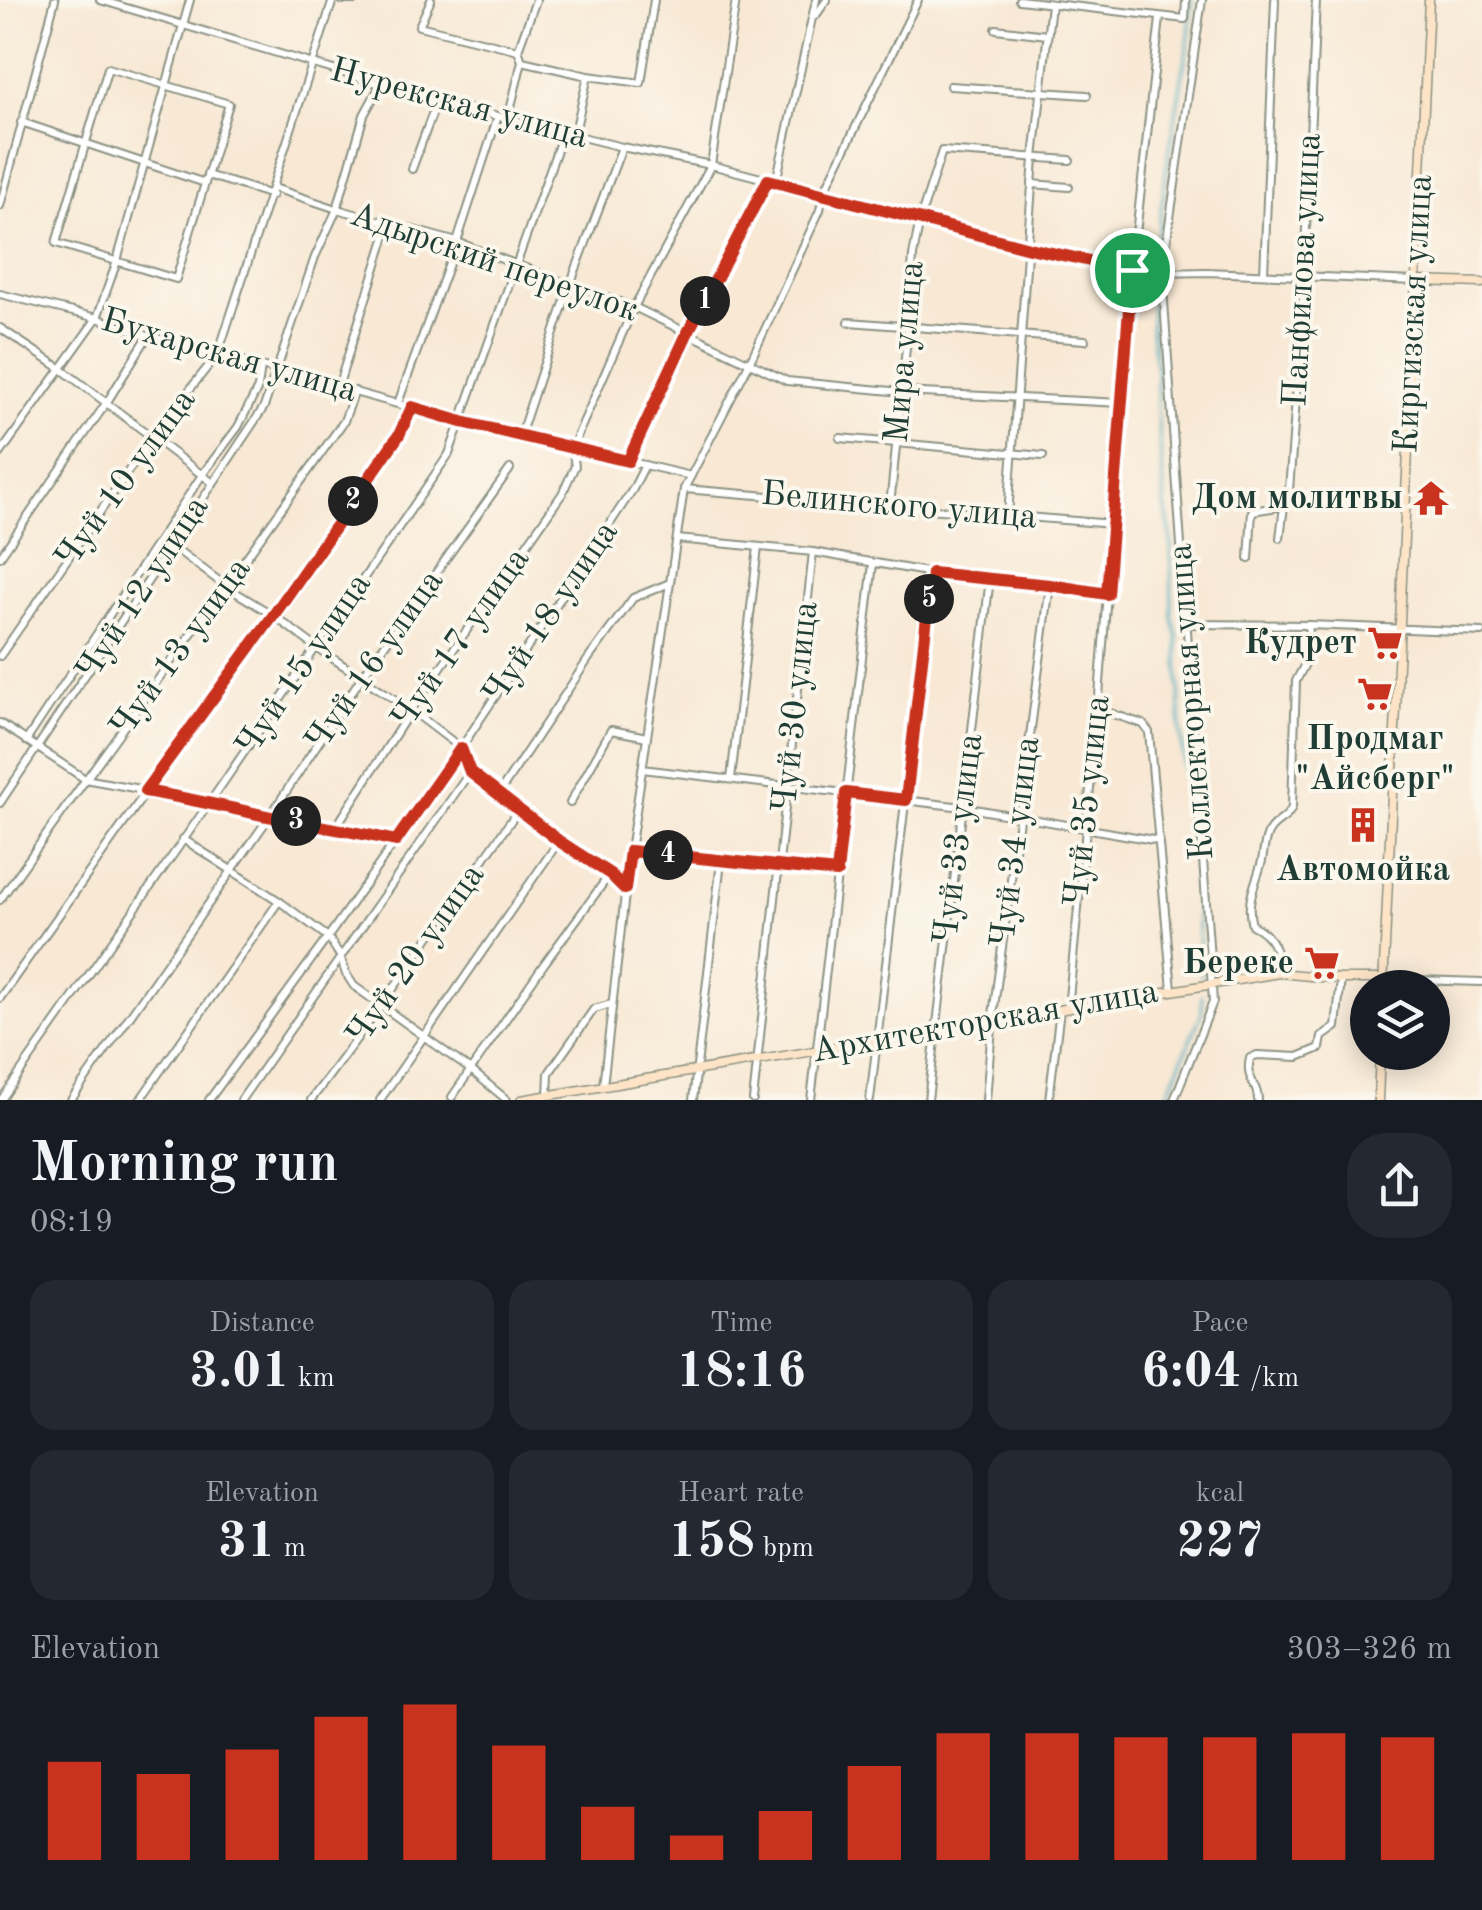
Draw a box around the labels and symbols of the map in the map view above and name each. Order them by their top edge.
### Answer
street label: Нурекская улица [326,53,592,155]
street label: Панфилова улица [1278,132,1329,408]
street label: Киргизская улица [1389,174,1439,454]
street label: Адырский переулок [345,197,643,329]
pin [1090,228,1175,313]
street label: Мира улица [880,259,930,445]
pin: 1 [680,276,730,326]
street label: Бухарская улица [97,303,361,409]
street label: Чуй 10 улица [49,383,203,575]
pin: 2 [328,476,378,526]
street label: Белинского улица [760,477,1038,535]
temple icon: Дом молитвы [1412,479,1450,517]
place label: Дом молитвы [1191,481,1403,516]
street label: Чуй 12 улица [70,490,216,688]
street label: Чуй 18 улица [477,515,625,711]
street label: Чуй 17 улица [386,542,536,736]
street label: Коллекторная улица [1163,542,1221,862]
street label: Чуй 13 улица [104,552,258,744]
street label: Чуй 16 улица [300,564,450,758]
street label: Чуй 15 улица [230,567,378,763]
pin: 5 [904,574,954,624]
street label: Чуй 30 улица [767,599,825,815]
supermarket icon: Кудрет [1366,624,1404,662]
place label: Кудрет [1244,626,1357,661]
supermarket icon: Продмаг "Айсберг" [1356,675,1394,713]
street label: Чуй 35 улица [1059,693,1117,909]
place label: Продмаг "Айсберг" [1295,722,1455,797]
street label: Чуй 33 улица [929,731,989,947]
street label: Чуй 34 улица [986,734,1046,950]
pin: 3 [271,796,321,846]
building icon: Автомойка [1344,806,1382,844]
pin: 4 [643,830,693,880]
place label: Автомойка [1276,853,1451,888]
street label: Чуй 20 улица [341,858,491,1052]
supermarket icon: Береке [1303,944,1341,982]
place label: Береке [1182,946,1294,981]
street label: Архитекторская улица [809,974,1161,1070]

